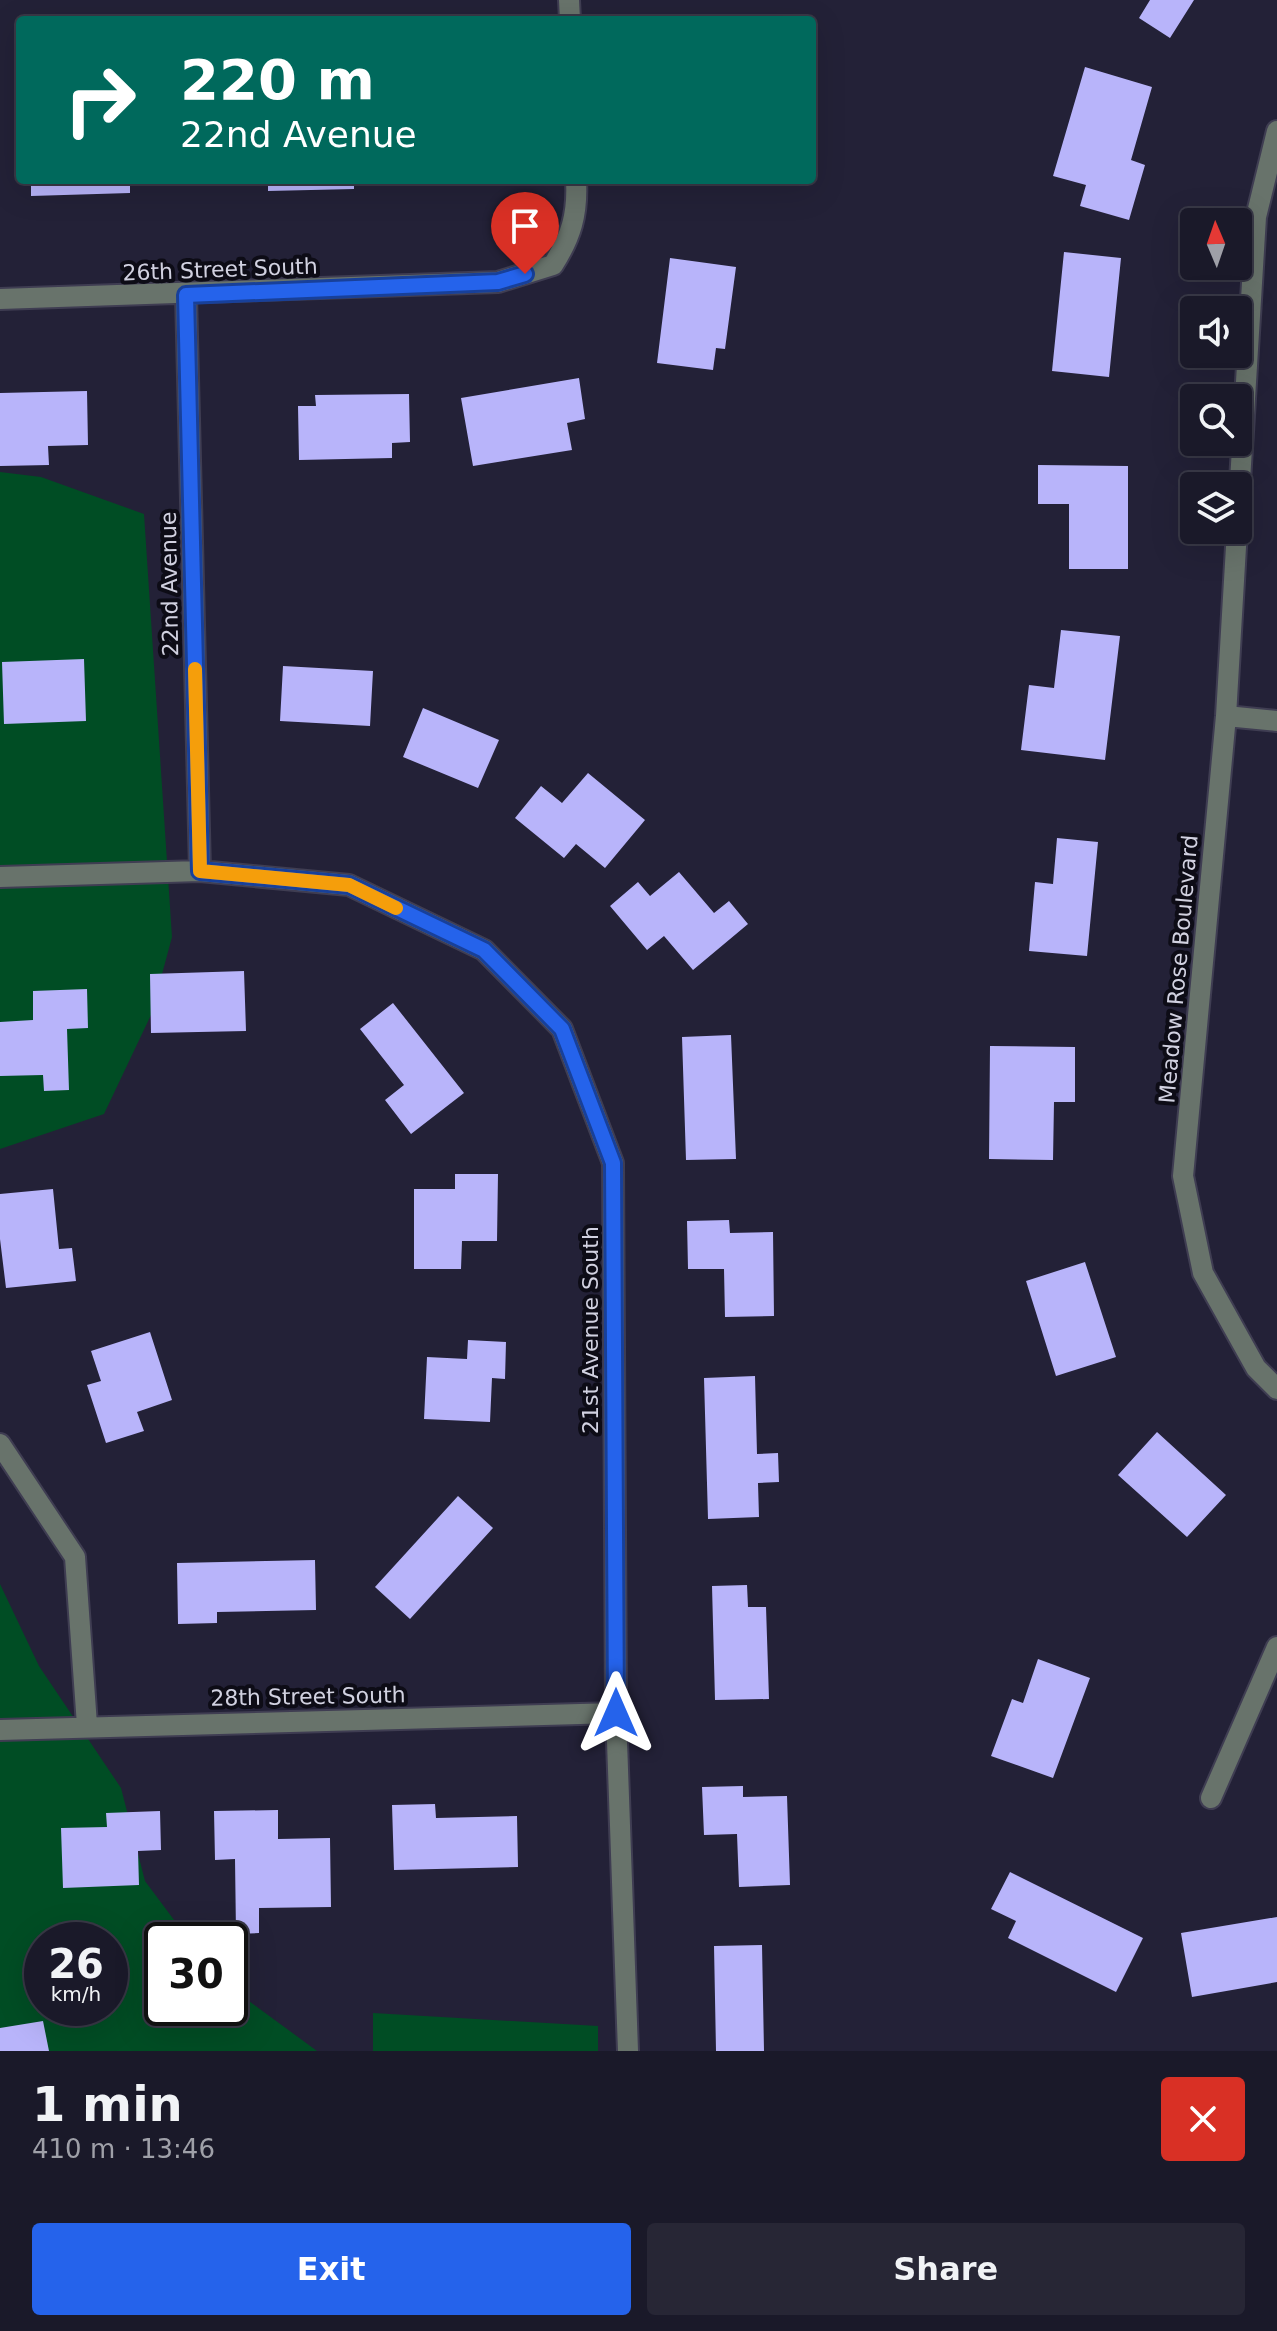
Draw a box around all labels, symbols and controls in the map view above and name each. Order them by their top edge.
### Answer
text: 220 m [180,47,375,112]
icon: right [48,48,152,152]
text: 22nd Avenue [180,114,417,155]
pin [491,192,559,274]
icon: arrive [503,204,547,248]
north arrow [1180,208,1252,280]
map controls [1180,208,1252,544]
street label: 26th Street South [122,254,318,285]
button: sound [1180,296,1252,368]
button: search [1180,384,1252,456]
button: layers [1180,472,1252,544]
street label: 22nd Avenue [156,511,183,657]
street label: Meadow Rose Boulevard [1154,834,1203,1104]
street label: 21st Avenue South [578,1226,603,1434]
position arrow [574,1671,658,1755]
street label: 28th Street South [210,1682,406,1711]
speed limit sign: 30 [144,1922,248,2026]
text: 26 [48,1941,104,1987]
text: km/h [51,1982,101,2006]
text: 1 min [32,2076,183,2132]
button: close [1161,2077,1245,2161]
text: 410 m · 13:46 [32,2134,215,2164]
button: Exit [32,2223,631,2315]
button: Share [647,2223,1245,2315]

